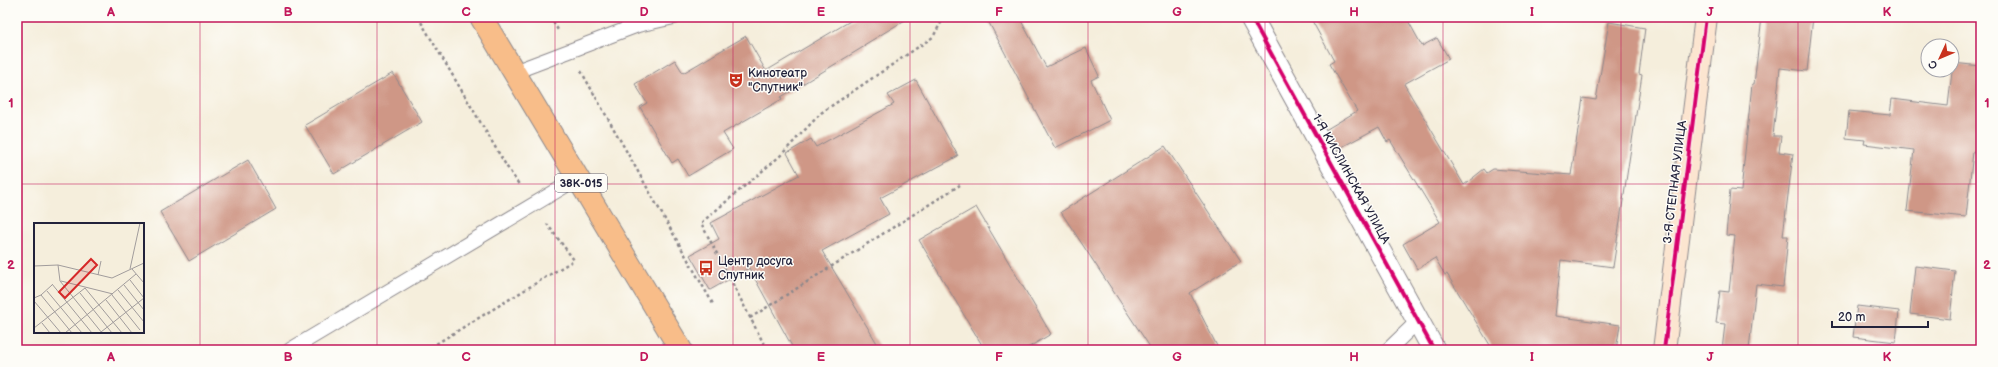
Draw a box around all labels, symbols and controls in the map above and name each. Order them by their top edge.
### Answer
text: A [106,4,115,20]
text: B [283,4,293,20]
text: C [461,4,471,20]
text: D [639,4,649,20]
text: E [817,4,826,20]
text: F [995,4,1003,20]
text: G [1172,4,1182,20]
text: H [1349,4,1359,20]
text: I [1530,4,1534,20]
text: J [1706,4,1714,20]
text: K [1883,4,1892,20]
north arrow [1920,38,1960,78]
text: С [1926,57,1941,72]
place label: Кинотеатр "Спутник" [748,66,807,95]
theatre icon: Кинотеатр "Спутник" [727,71,745,89]
text: 1 [8,95,14,111]
text: 1 [1984,95,1990,111]
street label: 1-Я КИСЛИНСКАЯ УЛИЦА [1309,111,1393,247]
street label: 3-Я СТЕПНАЯ УЛИЦА [1660,119,1690,244]
road number: 38К-015 [555,174,607,192]
inset map [34,223,144,333]
place label: Центр досуга Спутник [718,254,793,283]
text: 2 [7,257,15,273]
text: 2 [1983,257,1991,273]
bus stop icon: Центр досуга Спутник [697,259,715,277]
scale bar [1832,303,1928,329]
text: 20 m [1838,310,1865,325]
text: A [106,349,115,365]
text: B [283,349,293,365]
text: C [461,349,471,365]
text: D [639,349,649,365]
text: E [817,349,826,365]
text: F [995,349,1003,365]
text: G [1172,349,1182,365]
text: H [1349,349,1359,365]
text: I [1530,349,1534,365]
text: J [1706,349,1714,365]
text: K [1883,349,1892,365]

